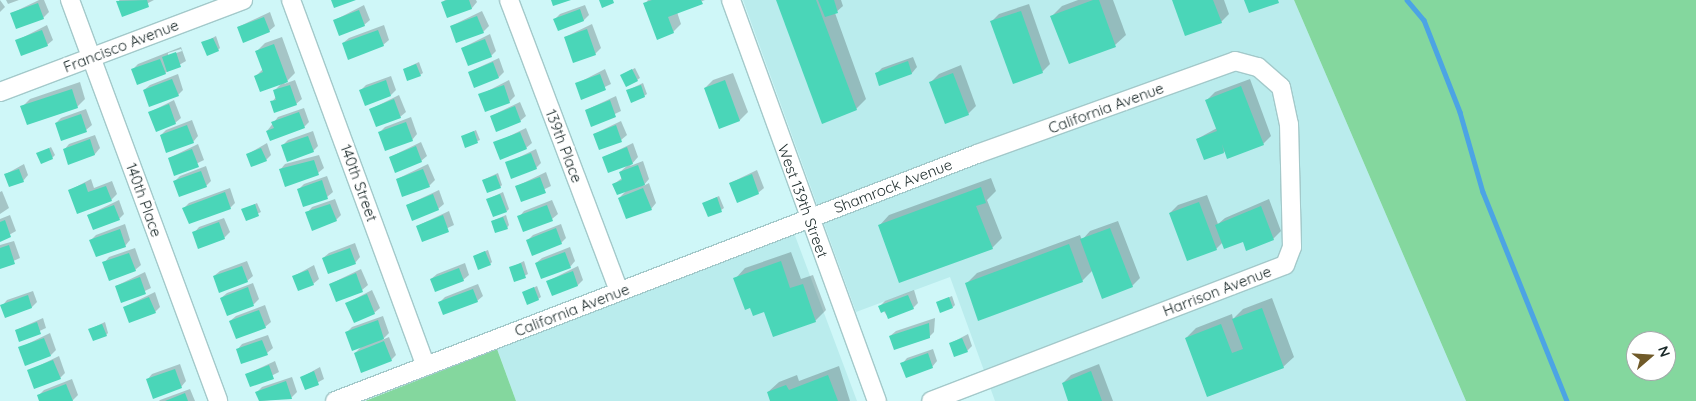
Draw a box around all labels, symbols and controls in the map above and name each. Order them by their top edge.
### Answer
street label: Francisco Avenue [61,16,181,76]
street label: California Avenue [1046,79,1166,137]
street label: 139th Place [542,107,586,185]
street label: 140th Street [337,142,381,224]
street label: West 139th Street [774,142,832,260]
street label: Shamrock Avenue [831,155,955,217]
street label: 140th Place [122,160,166,240]
street label: Harrison Avenue [1160,262,1274,320]
street label: California Avenue [512,280,632,340]
north arrow [1626,331,1676,381]
text: N [1654,344,1674,359]

